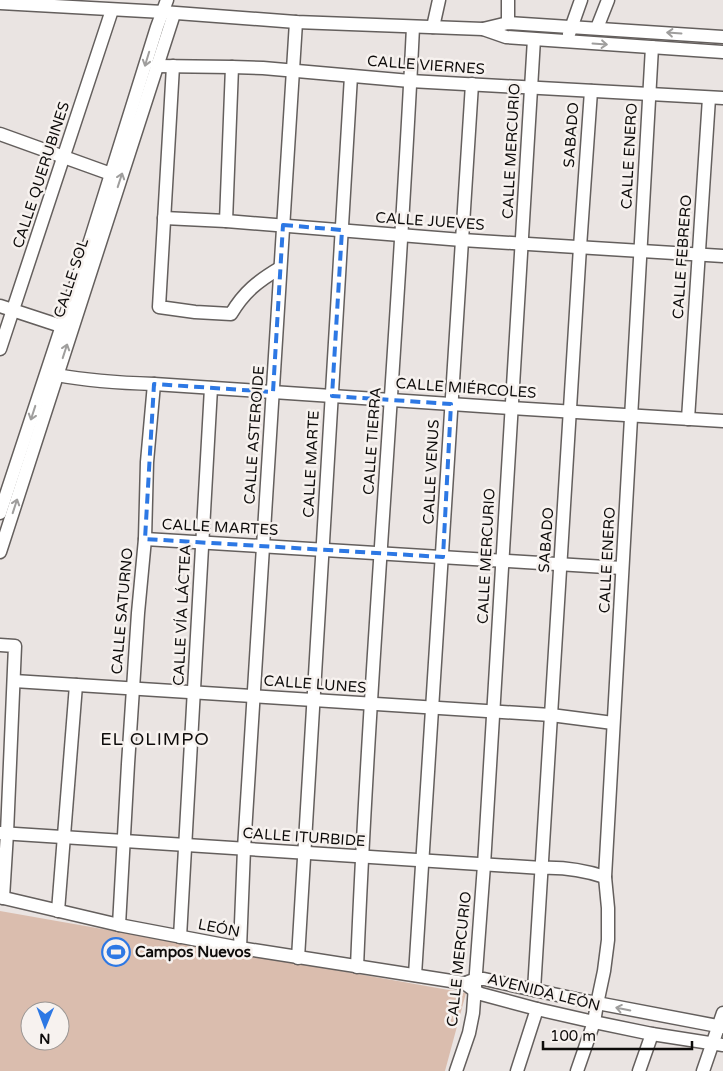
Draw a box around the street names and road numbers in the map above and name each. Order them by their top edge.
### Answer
street label: CALLE VIERNES [366,52,486,78]
street label: CALLE MERCURIO [498,83,524,219]
street label: CALLE QUERUBINES [9,99,73,251]
street label: SABADO [560,102,582,168]
street label: CALLE ENERO [617,102,641,210]
street label: CALLE FEBRERO [669,194,695,320]
street label: CALLE JUEVES [375,208,485,234]
street label: CALLE SOL [50,236,92,320]
street label: CALLE ASTEROIDE [240,365,268,505]
street label: CALLE MIÉRCOLES [395,374,537,402]
street label: CALLE TIERRA [359,387,385,495]
street label: CALLE MARTE [299,410,323,518]
street label: CALLE VENUS [419,419,443,525]
street label: CALLE MERCURIO [473,488,499,624]
street label: CALLE ENERO [595,506,619,614]
street label: SABADO [535,507,557,573]
street label: CALLE MARTES [161,515,279,539]
street label: CALLE VÍA LÁCTEA [169,544,195,686]
street label: CALLE SATURNO [107,547,137,675]
street label: CALLE LUNES [263,671,367,697]
street label: CALLE ITURBIDE [242,824,366,850]
street label: CALLE MERCURIO [443,890,475,1028]
street label: LEÓN [196,915,242,941]
street label: AVENIDA LEÓN [486,969,602,1015]

